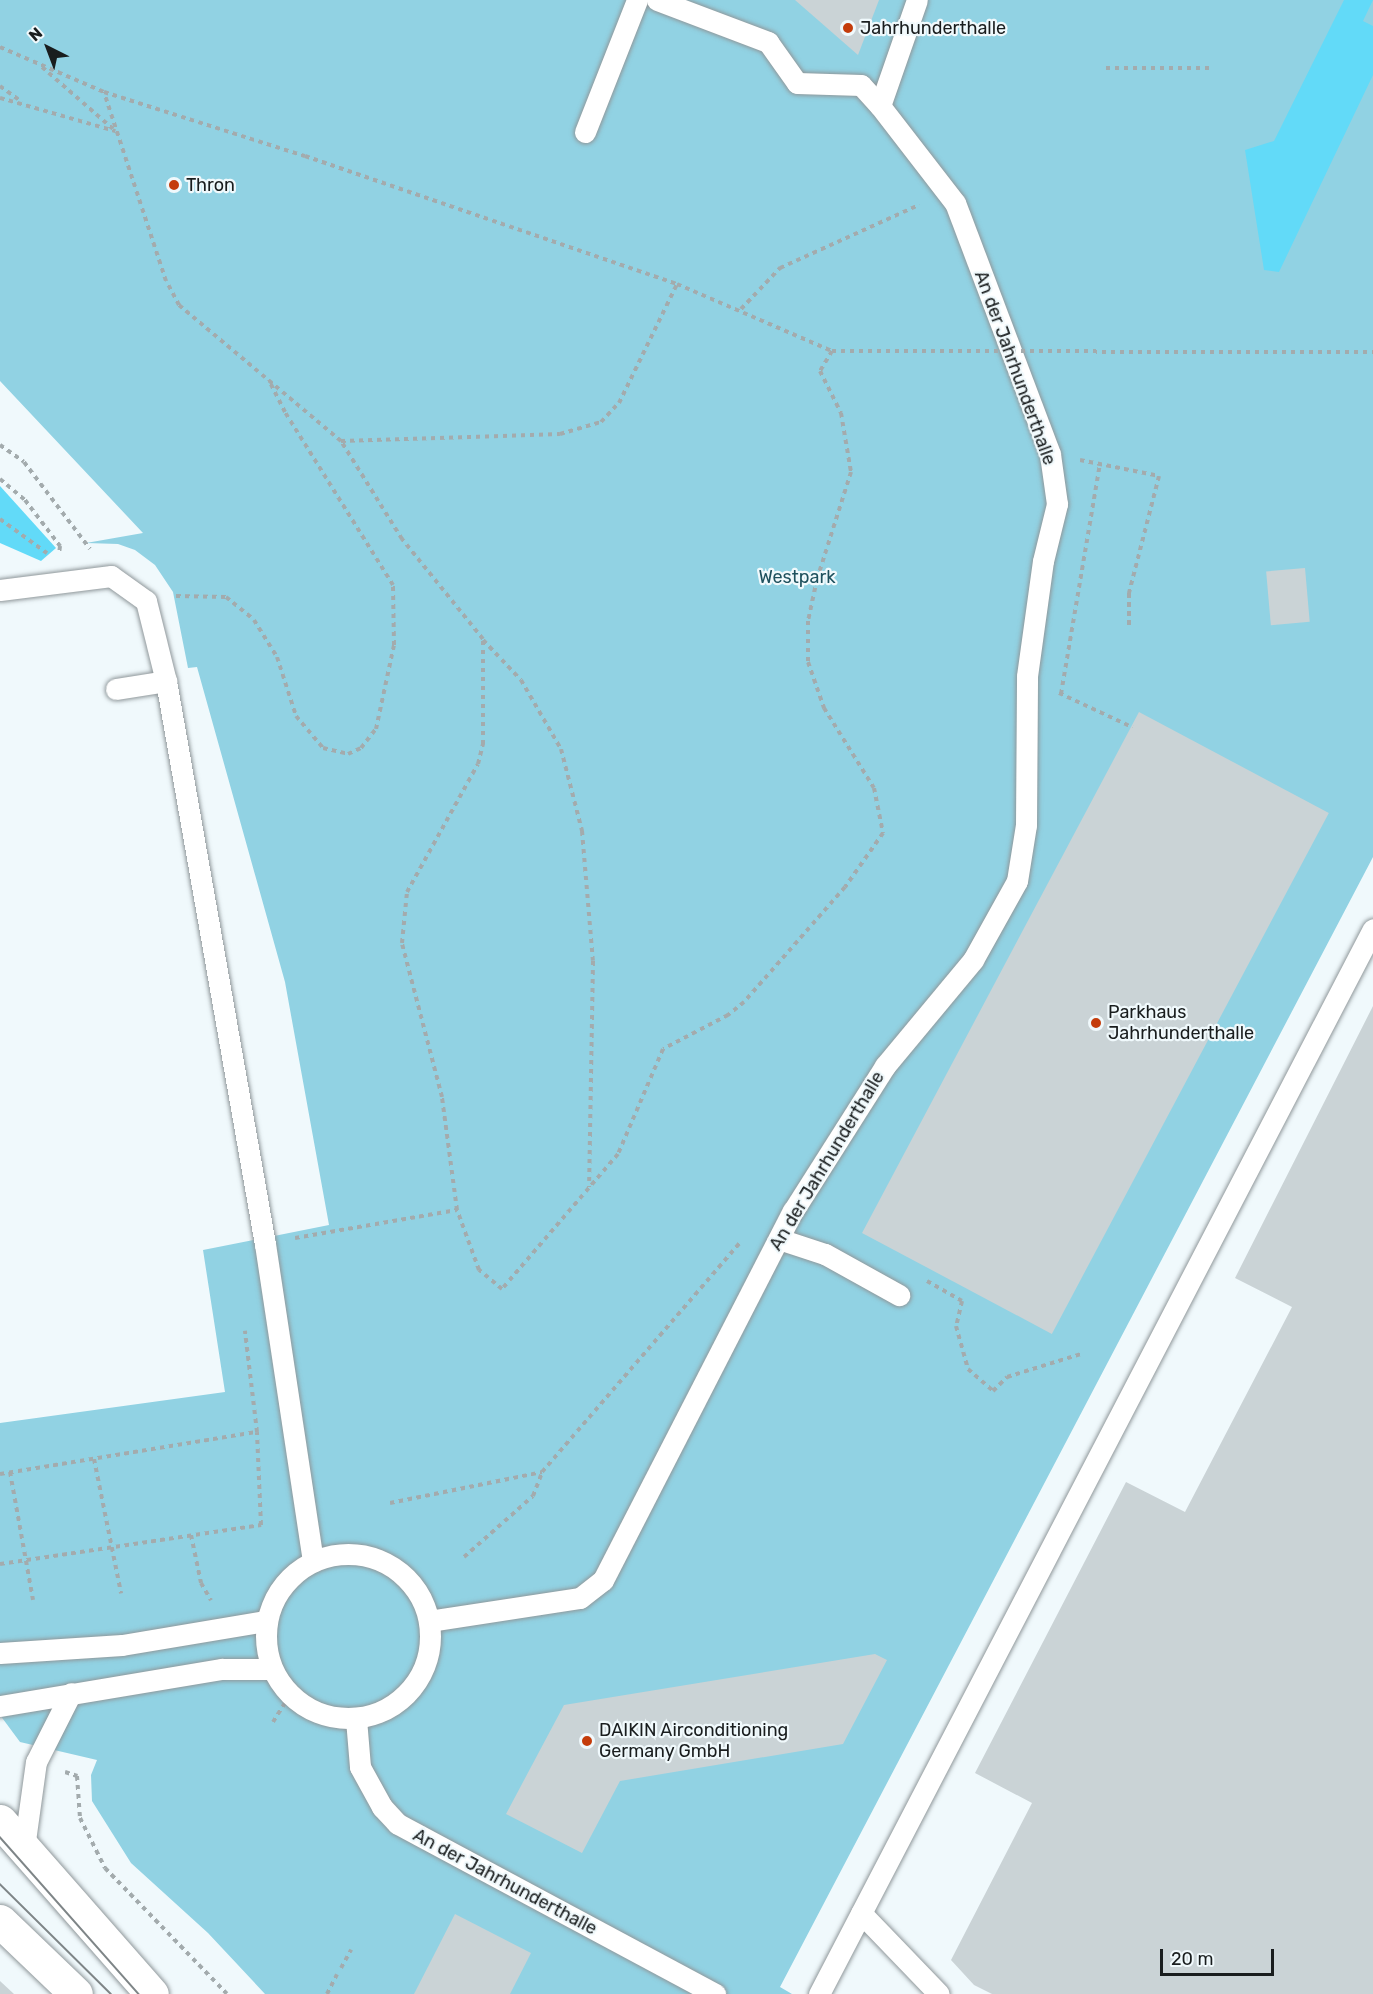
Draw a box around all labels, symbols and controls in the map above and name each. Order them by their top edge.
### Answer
place label: Jahrhunderthalle [860,17,1006,39]
north arrow [18,18,78,78]
marker: Jahrhunderthalle [841,21,855,35]
text: N [25,23,46,45]
place label: Thron [186,174,235,196]
marker: Thron [167,178,181,192]
street label: An der Jahrhunderthalle [970,268,1060,468]
park label: Westpark [758,566,836,588]
place label: Parkhaus Jahrhunderthalle [1108,1002,1254,1044]
marker: Parkhaus Jahrhunderthalle [1089,1016,1103,1030]
street label: An der Jahrhunderthalle [765,1067,889,1255]
place label: DAIKIN Airconditioning Germany GmbH [599,1720,789,1762]
marker: DAIKIN Airconditioning Germany GmbH [580,1734,594,1748]
street label: An der Jahrhunderthalle [409,1824,601,1940]
scale bar [1163,1937,1277,1975]
text: 20 m [1171,1948,1213,1970]

